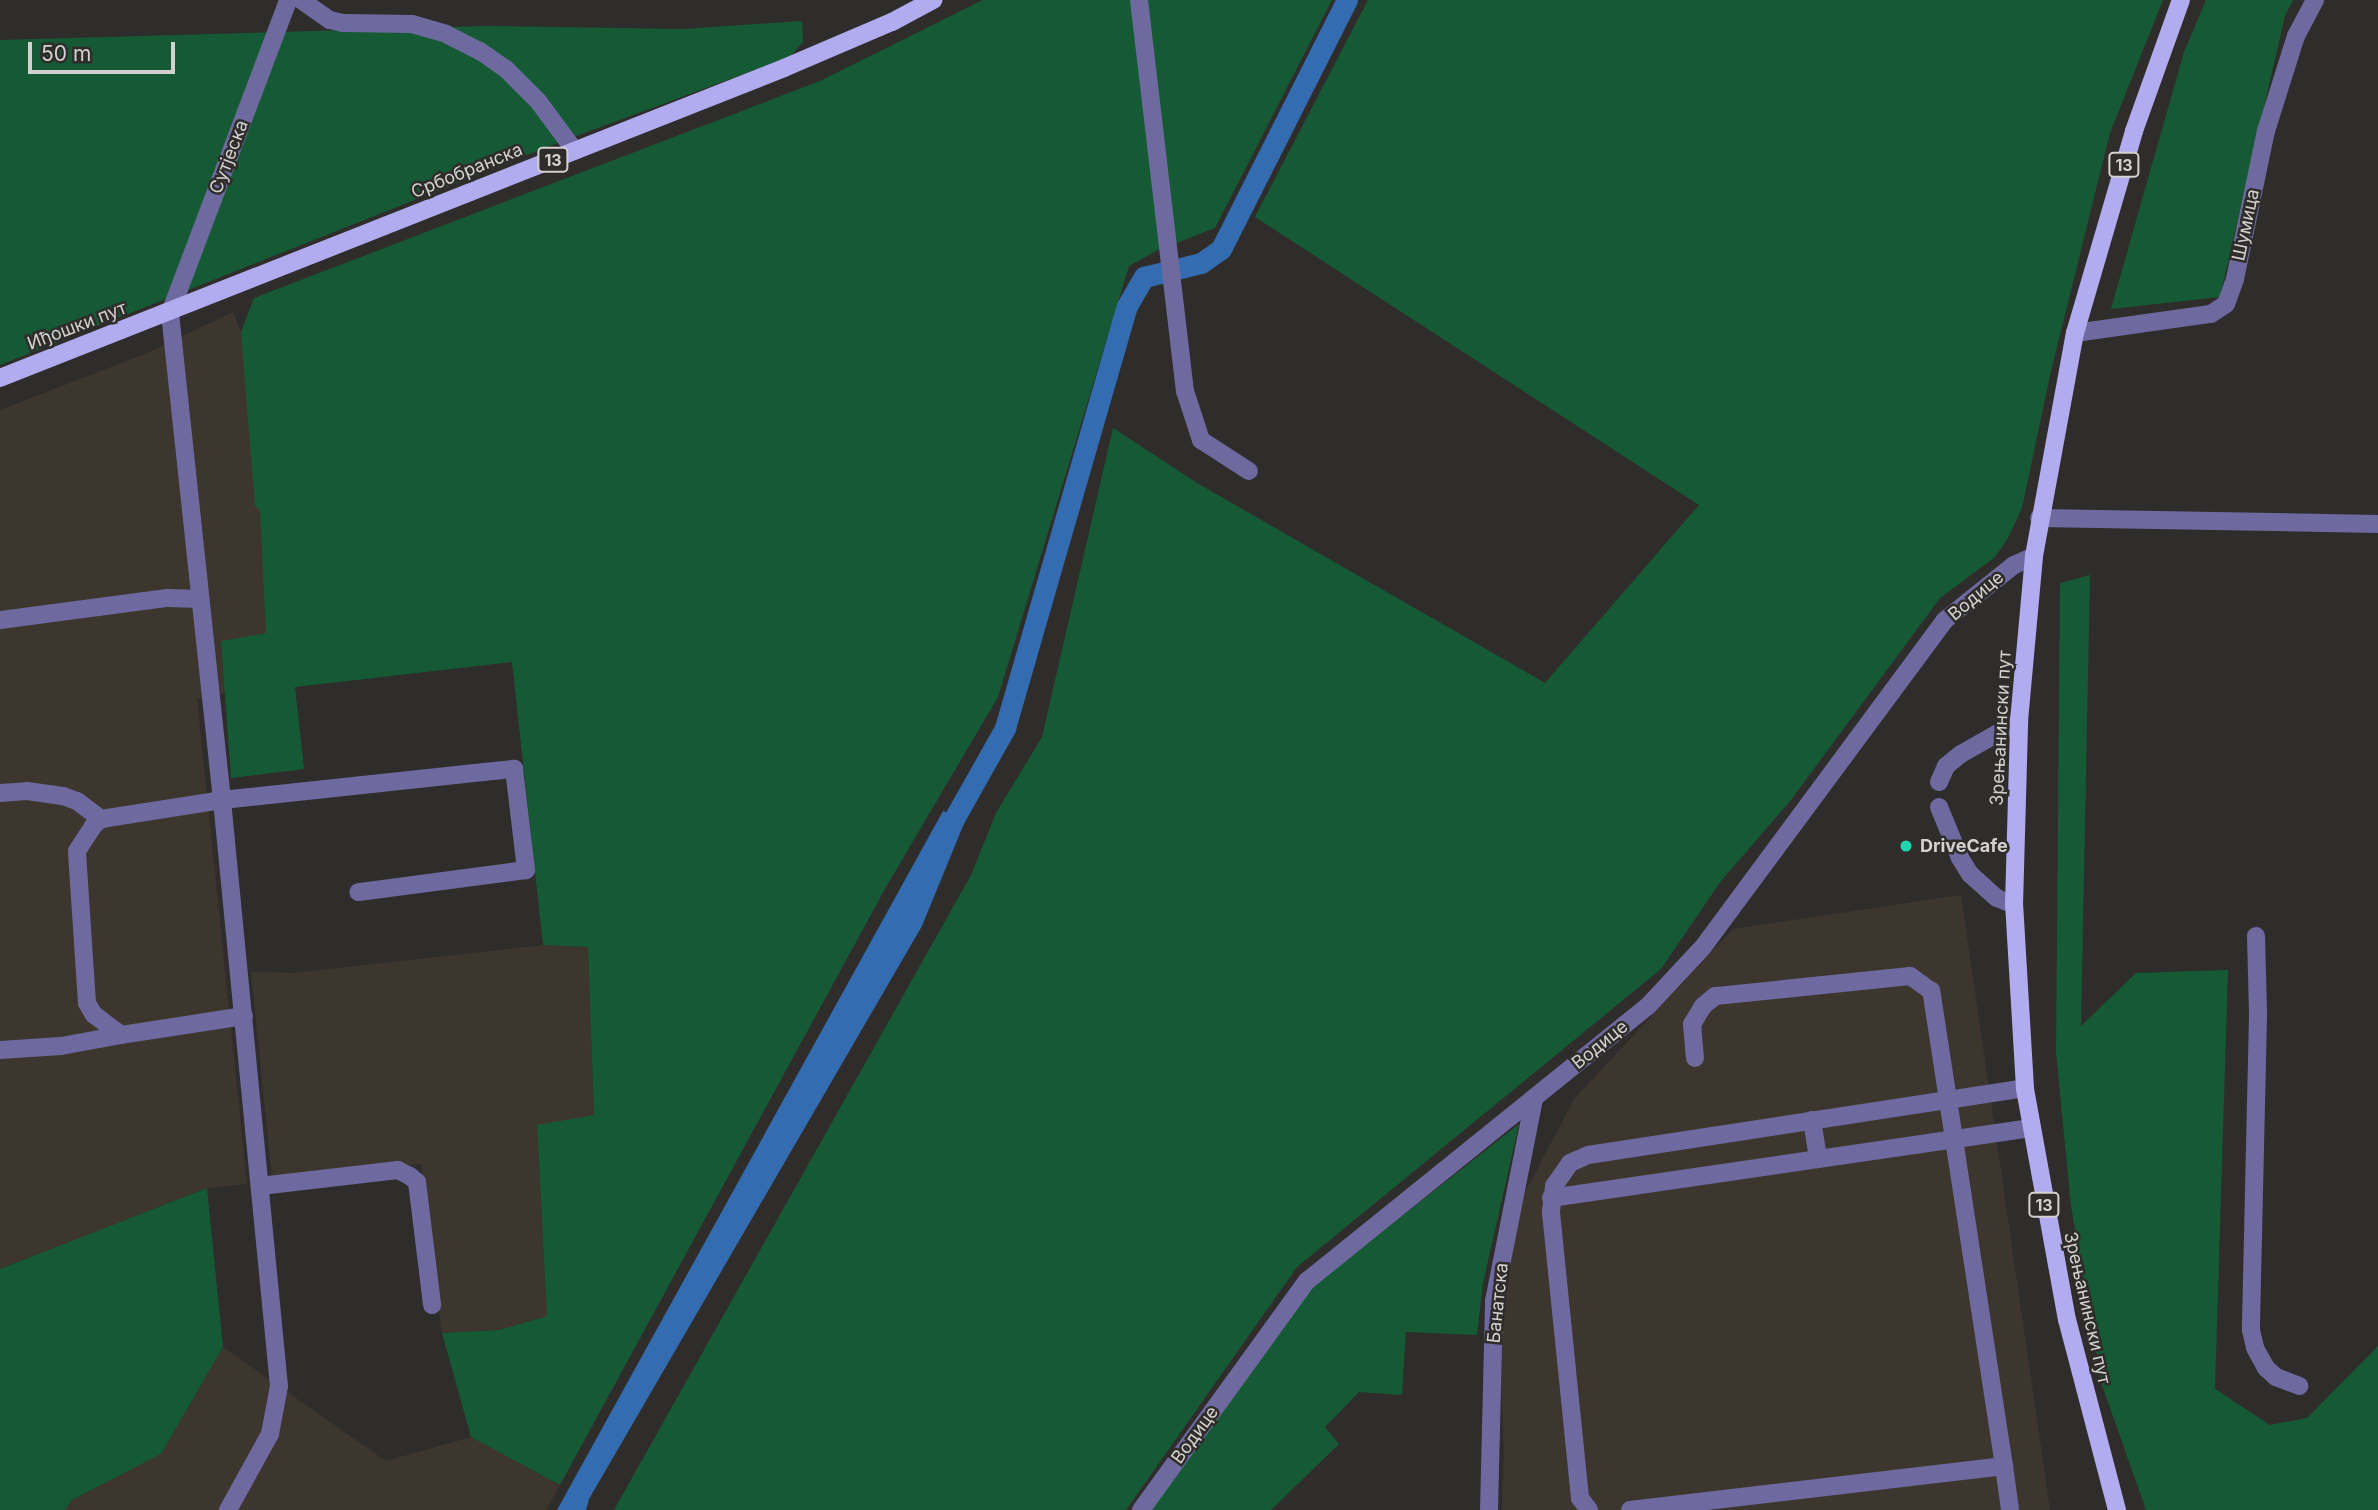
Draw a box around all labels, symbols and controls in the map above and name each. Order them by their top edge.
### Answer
scale bar [32,28,178,72]
text: 50 m [41,41,91,66]
street label: Сутјеска [205,117,253,197]
street label: Србобранска [408,139,526,203]
road number: 13 [537,148,569,172]
road number: 13 [2108,153,2140,178]
street label: Шумица [2228,187,2264,263]
street label: Иђошки пут [24,297,130,355]
street label: Водице [1944,567,2008,625]
street label: Зрењанински пут [1986,650,2016,806]
place label: DriveCafe [1920,835,2008,857]
marker: DriveCafe [1898,838,1914,854]
street label: Водице [1568,1016,1632,1074]
road number: 13 [2028,1192,2060,1218]
street label: Зрењанински пут [2059,1230,2115,1386]
street label: Банатска [1483,1262,1513,1344]
street label: Водице [1167,1402,1223,1468]

